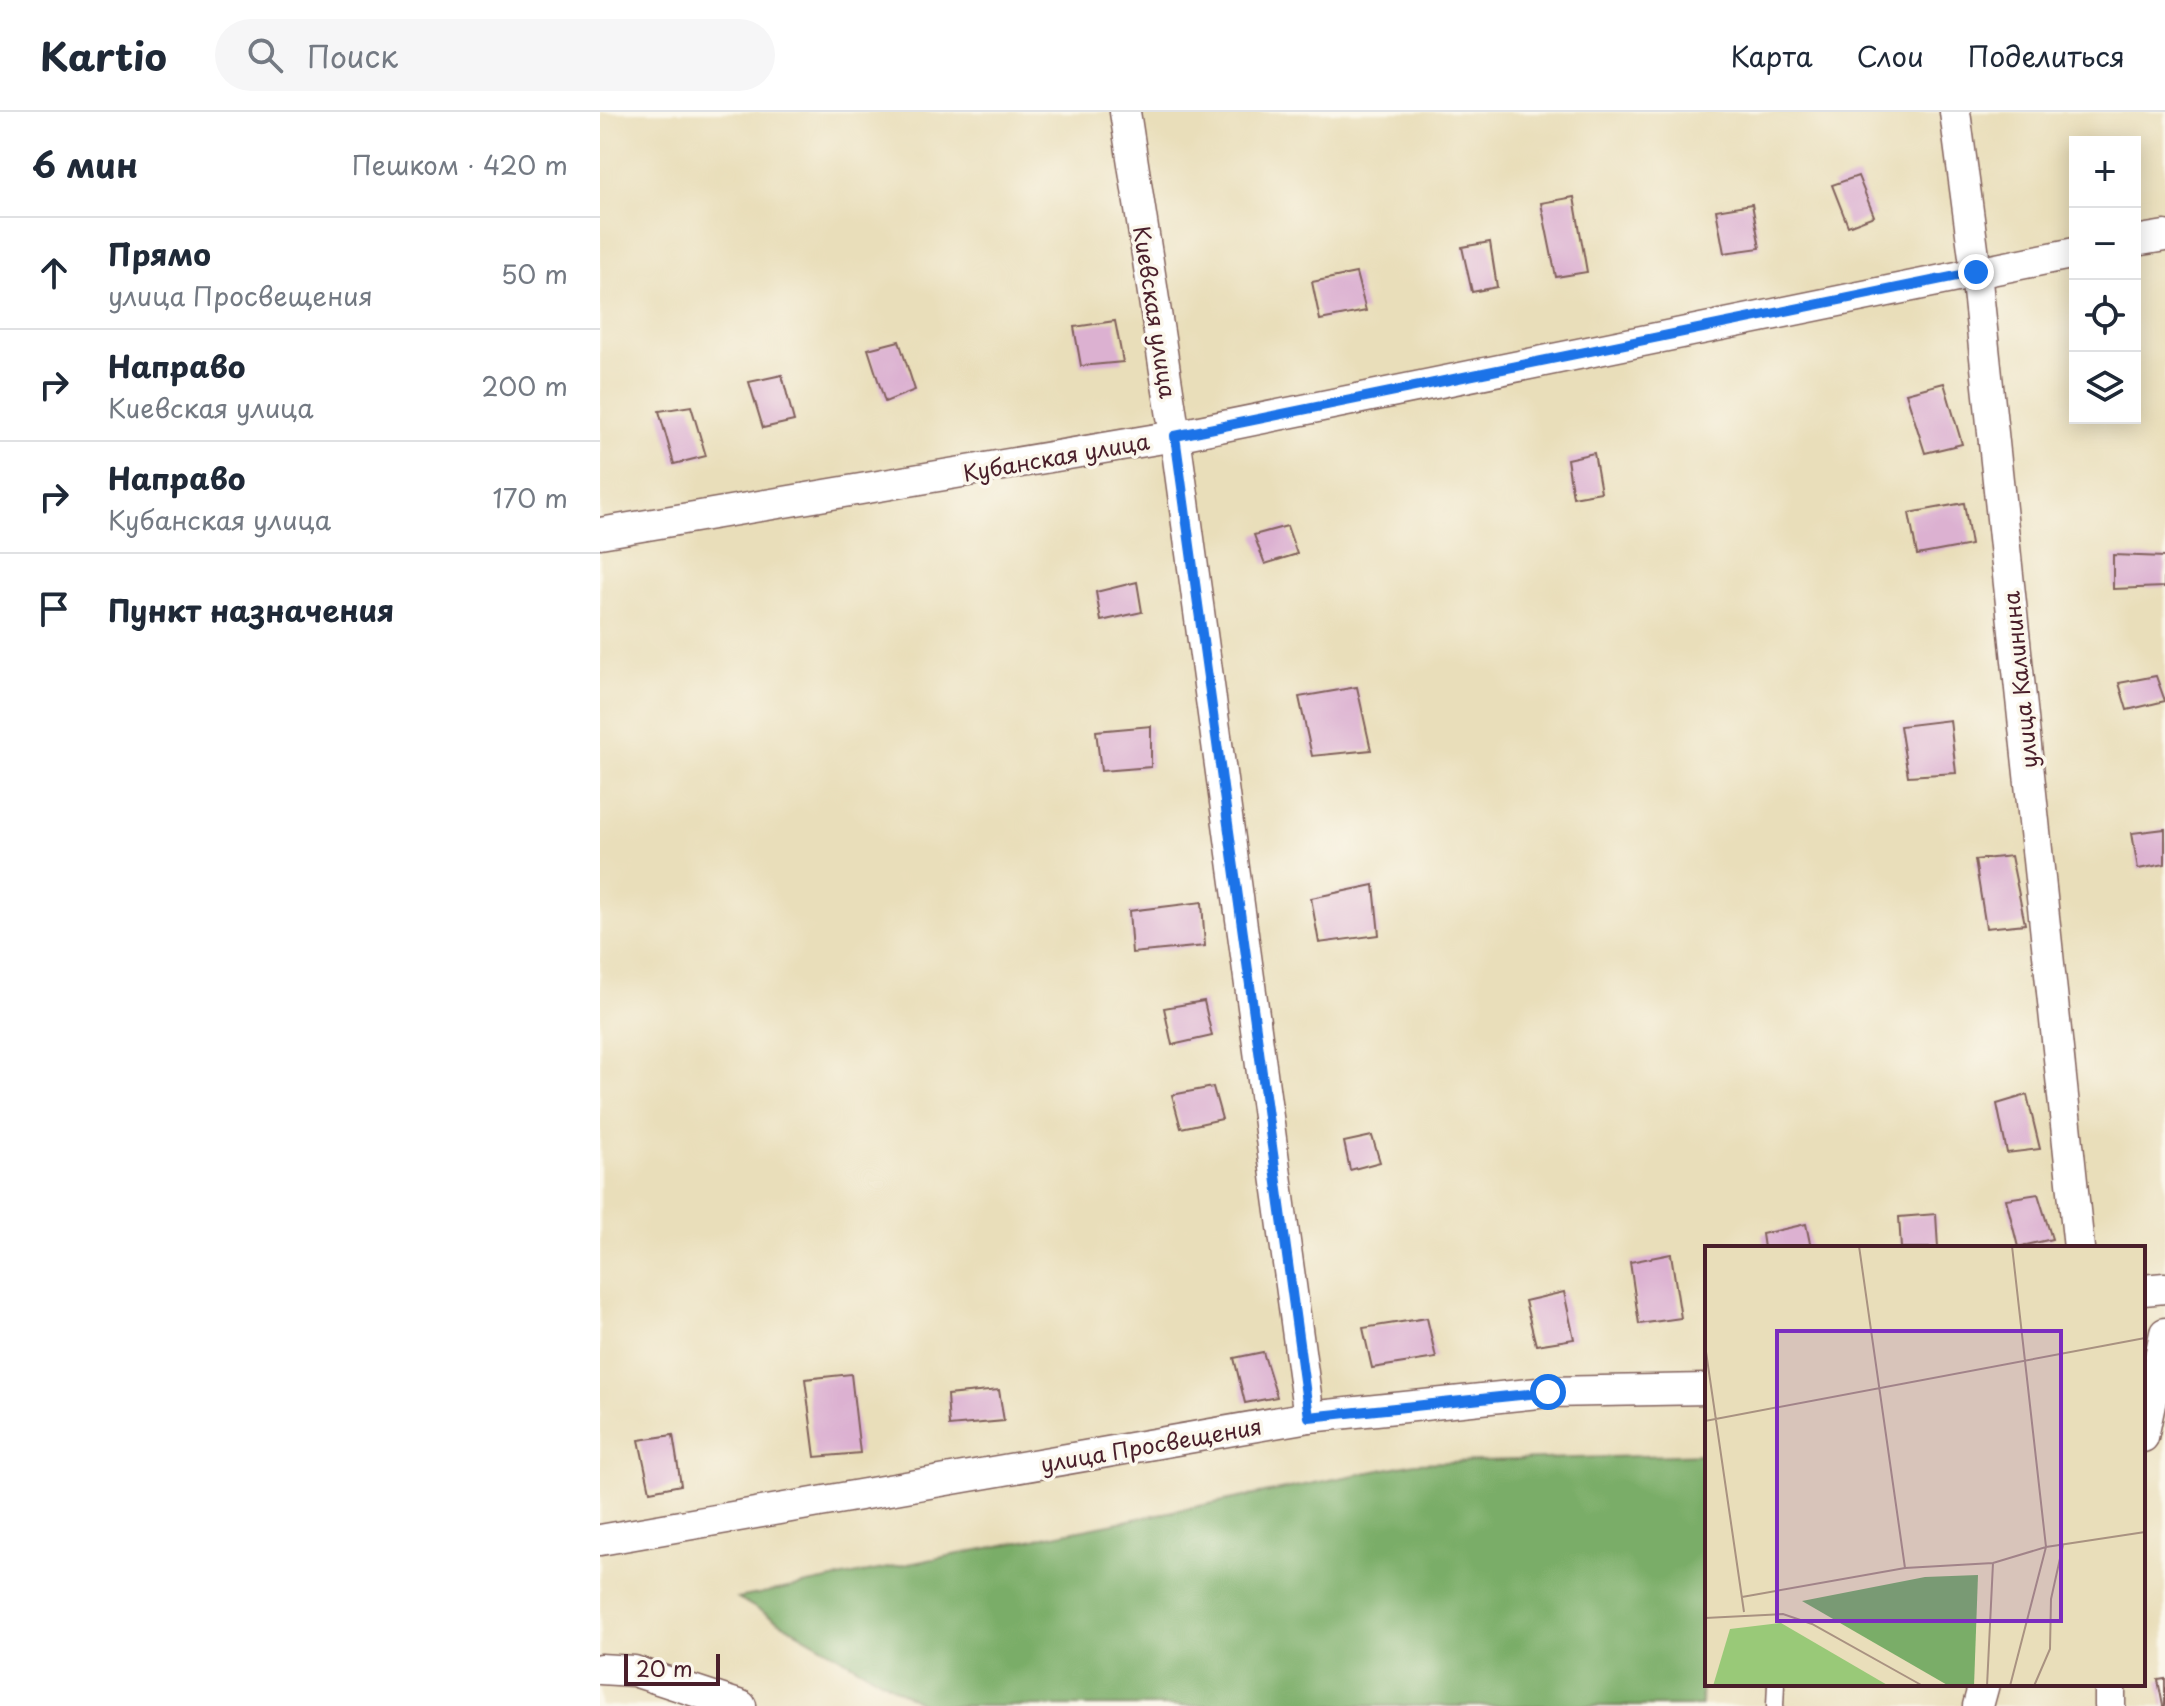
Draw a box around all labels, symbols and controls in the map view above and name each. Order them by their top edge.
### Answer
search box [215,19,775,91]
text: Kartio [40,27,167,84]
icon: search [243,33,287,77]
text: Поиск [307,33,398,78]
text: Карта [1730,34,1813,77]
text: Слои [1857,34,1924,77]
text: Поделиться [1968,34,2125,77]
map controls [2069,136,2141,424]
button: + [2069,136,2141,208]
text: 6 мин [32,138,138,190]
text: Пешком · 420 m [352,145,568,184]
button: − [2069,208,2141,280]
street label: Киевская улица [1126,223,1186,401]
text: Прямо [108,231,211,276]
icon: ahead [32,251,76,295]
text: 50 m [501,254,568,293]
route end [1958,254,1994,290]
text: улица Просвещения [108,276,373,315]
button: locate [2069,280,2141,352]
text: Направо [108,343,246,388]
button: layers [2069,352,2141,424]
icon: right [32,363,76,407]
text: 200 m [481,366,568,405]
text: Киевская улица [108,388,314,427]
street label: Кубанская улица [960,423,1152,489]
text: Направо [108,455,246,500]
icon: right [32,475,76,519]
text: 170 m [493,478,568,517]
text: Кубанская улица [108,500,331,539]
icon: arrive [32,587,76,631]
text: Пункт назначения [108,587,394,632]
street label: улица Калинина [1993,590,2045,770]
inset map [1705,1246,2145,1686]
route start [1530,1374,1566,1410]
street label: улица Просвещения [1038,1408,1264,1480]
scale bar [624,1650,720,1686]
text: 20 m [636,1651,693,1684]

